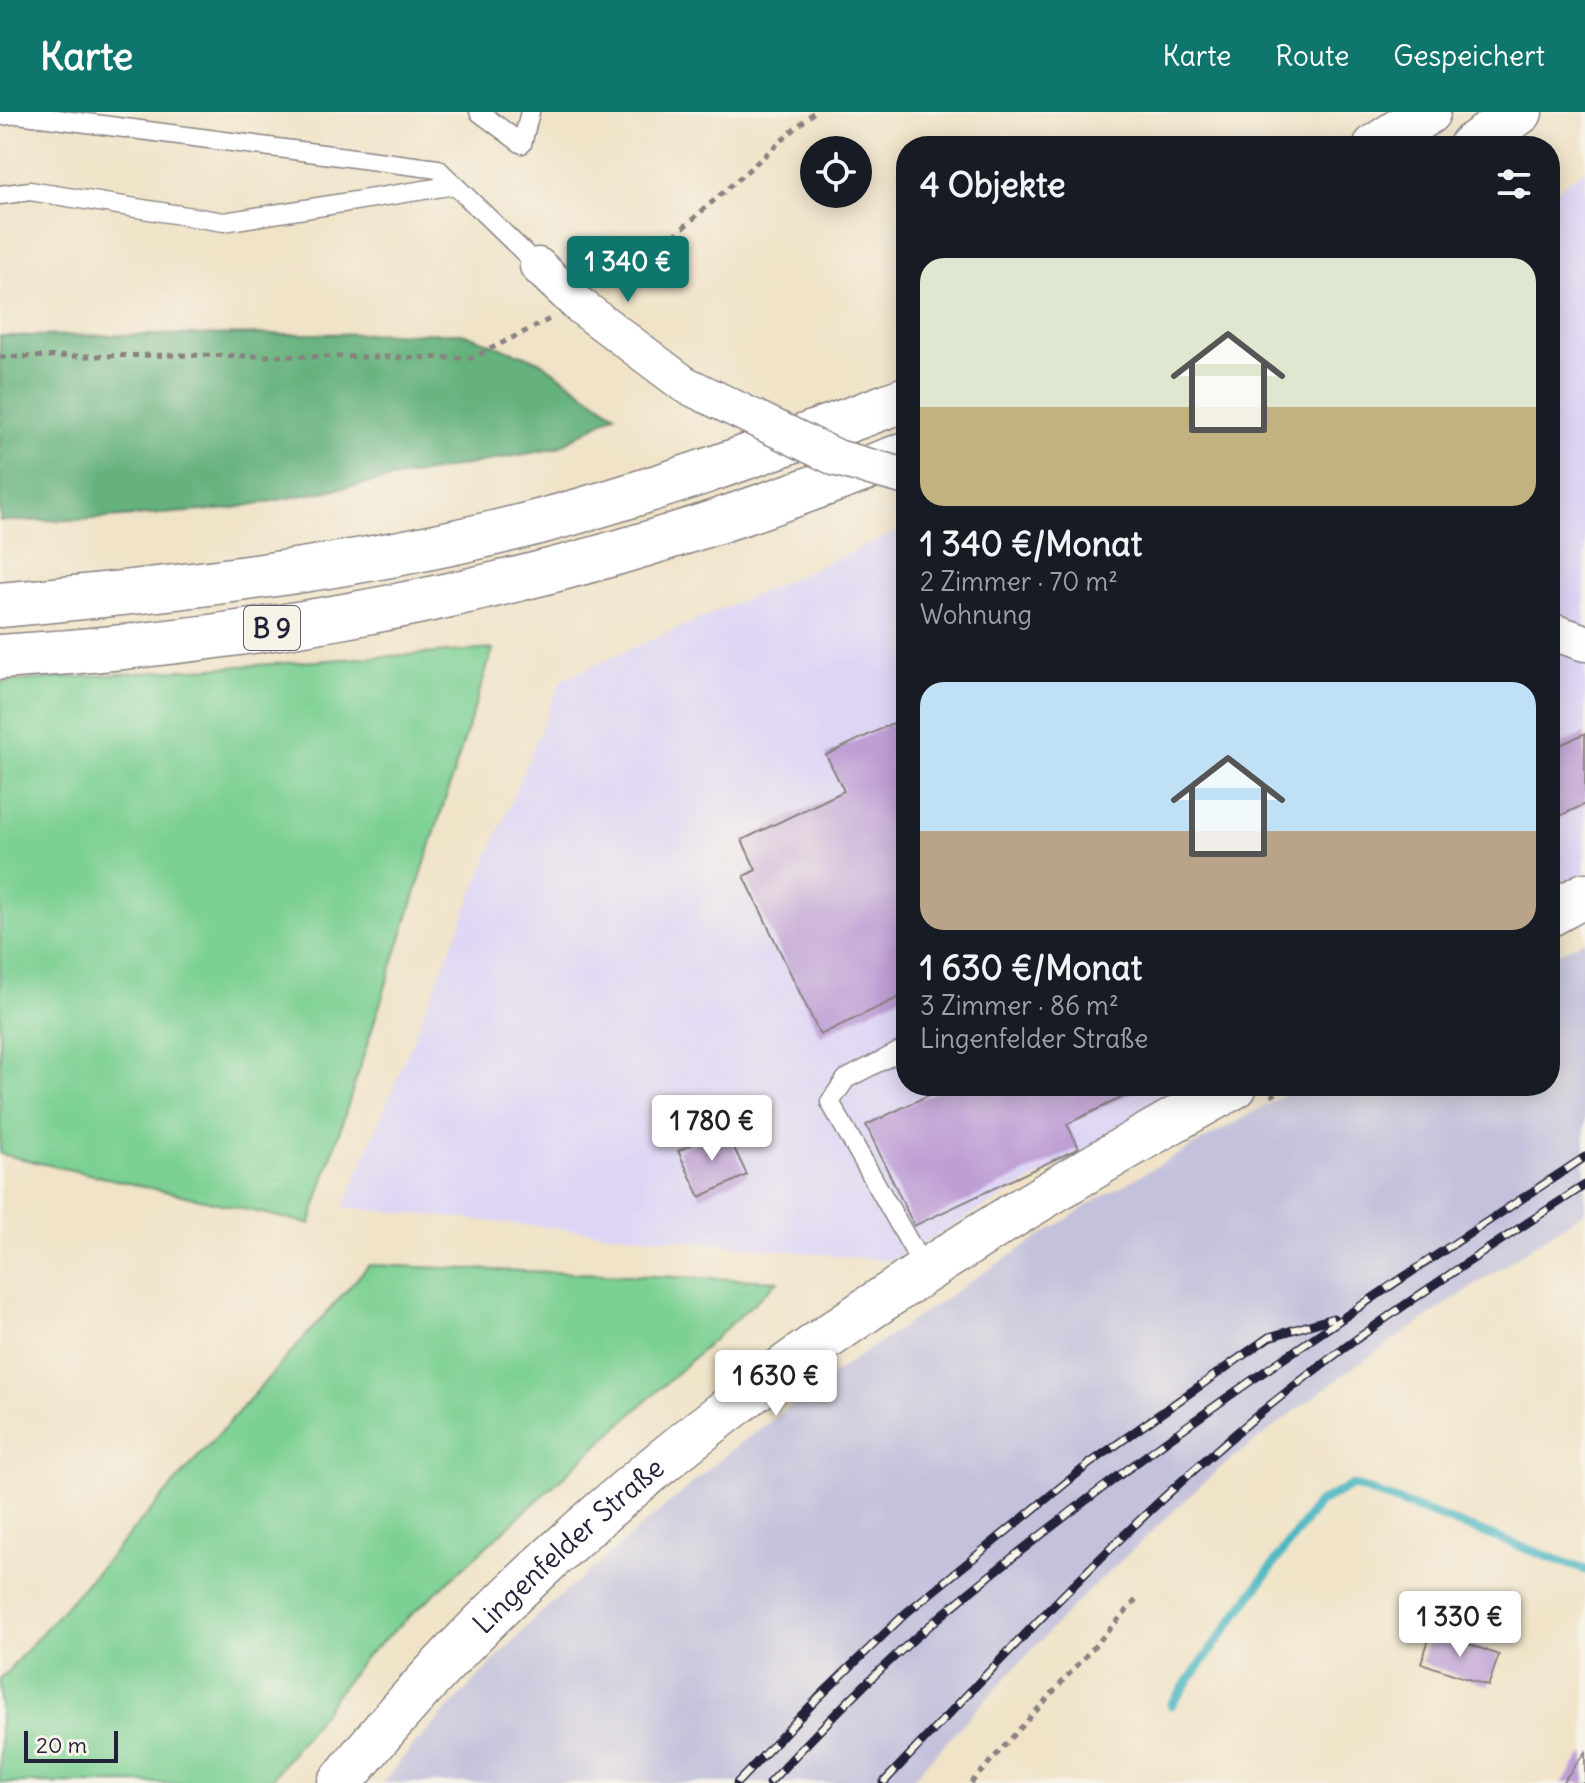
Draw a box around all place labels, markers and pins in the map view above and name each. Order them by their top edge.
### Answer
pin: 1 340 € [554,236,702,304]
pin: 1 780 € [638,1095,786,1163]
pin: 1 630 € [702,1350,850,1418]
pin: 1 330 € [1386,1591,1534,1659]

